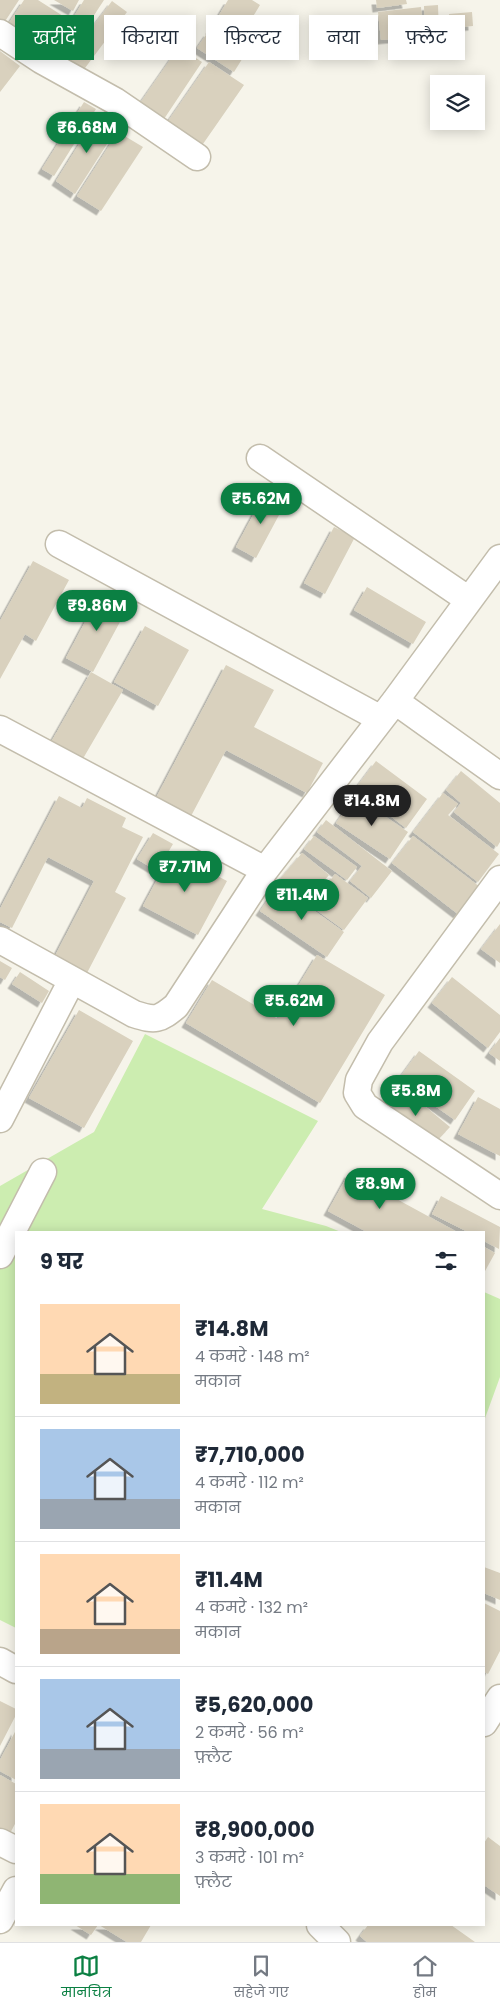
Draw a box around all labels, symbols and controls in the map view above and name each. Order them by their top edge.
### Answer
chip: खरीदें [15,15,94,60]
chip: किराया [104,15,196,60]
chip: फ़िल्टर [206,15,299,60]
chip: नया [309,15,378,60]
chip: फ़्लैट [388,15,465,60]
map controls [430,75,485,130]
button: layers [430,75,485,130]
pin: ₹6.68M [46,112,128,154]
text: ₹6.68M [57,116,117,139]
pin: ₹5.62M [220,482,302,525]
text: ₹5.62M [232,487,290,510]
pin: ₹9.86M [56,590,138,632]
text: ₹9.86M [67,594,127,617]
pin: ₹14.8M [331,784,413,827]
text: ₹14.8M [344,789,400,812]
pin: ₹7.71M [144,850,226,893]
text: ₹7.71M [159,855,211,878]
pin: ₹11.4M [261,878,343,921]
text: ₹11.4M [276,883,328,906]
pin: ₹5.62M [253,984,335,1027]
text: ₹5.62M [265,989,323,1012]
pin: ₹5.8M [381,1074,451,1117]
text: ₹5.8M [391,1079,441,1102]
pin: ₹8.9M [345,1168,415,1210]
text: ₹8.9M [356,1172,404,1195]
text: 9 घर [40,1247,83,1276]
icon: filters [432,1247,460,1275]
text: ₹14.8M [195,1314,268,1343]
icon: home [80,1324,140,1384]
text: 4 कमरे · 148 m² [195,1345,310,1368]
text: मकान [195,1370,241,1393]
text: ₹7,710,000 [195,1440,305,1469]
icon: home [80,1449,140,1509]
text: 4 कमरे · 112 m² [195,1471,304,1494]
text: मकान [195,1496,241,1519]
text: ₹11.4M [195,1565,263,1594]
icon: home [80,1574,140,1634]
text: 4 कमरे · 132 m² [195,1596,308,1619]
text: मकान [195,1621,241,1644]
text: ₹5,620,000 [195,1690,313,1719]
icon: home [80,1699,140,1759]
text: 2 कमरे · 56 m² [195,1721,304,1744]
text: फ़्लैट [195,1746,232,1769]
text: ₹8,900,000 [195,1815,315,1844]
icon: home [80,1824,140,1884]
text: 3 कमरे · 101 m² [195,1846,304,1869]
text: फ़्लैट [195,1871,232,1894]
tab: मानचित्र [61,1952,111,2003]
tab: सहेजे गए [234,1952,289,2003]
tab: होम [411,1952,439,2003]

